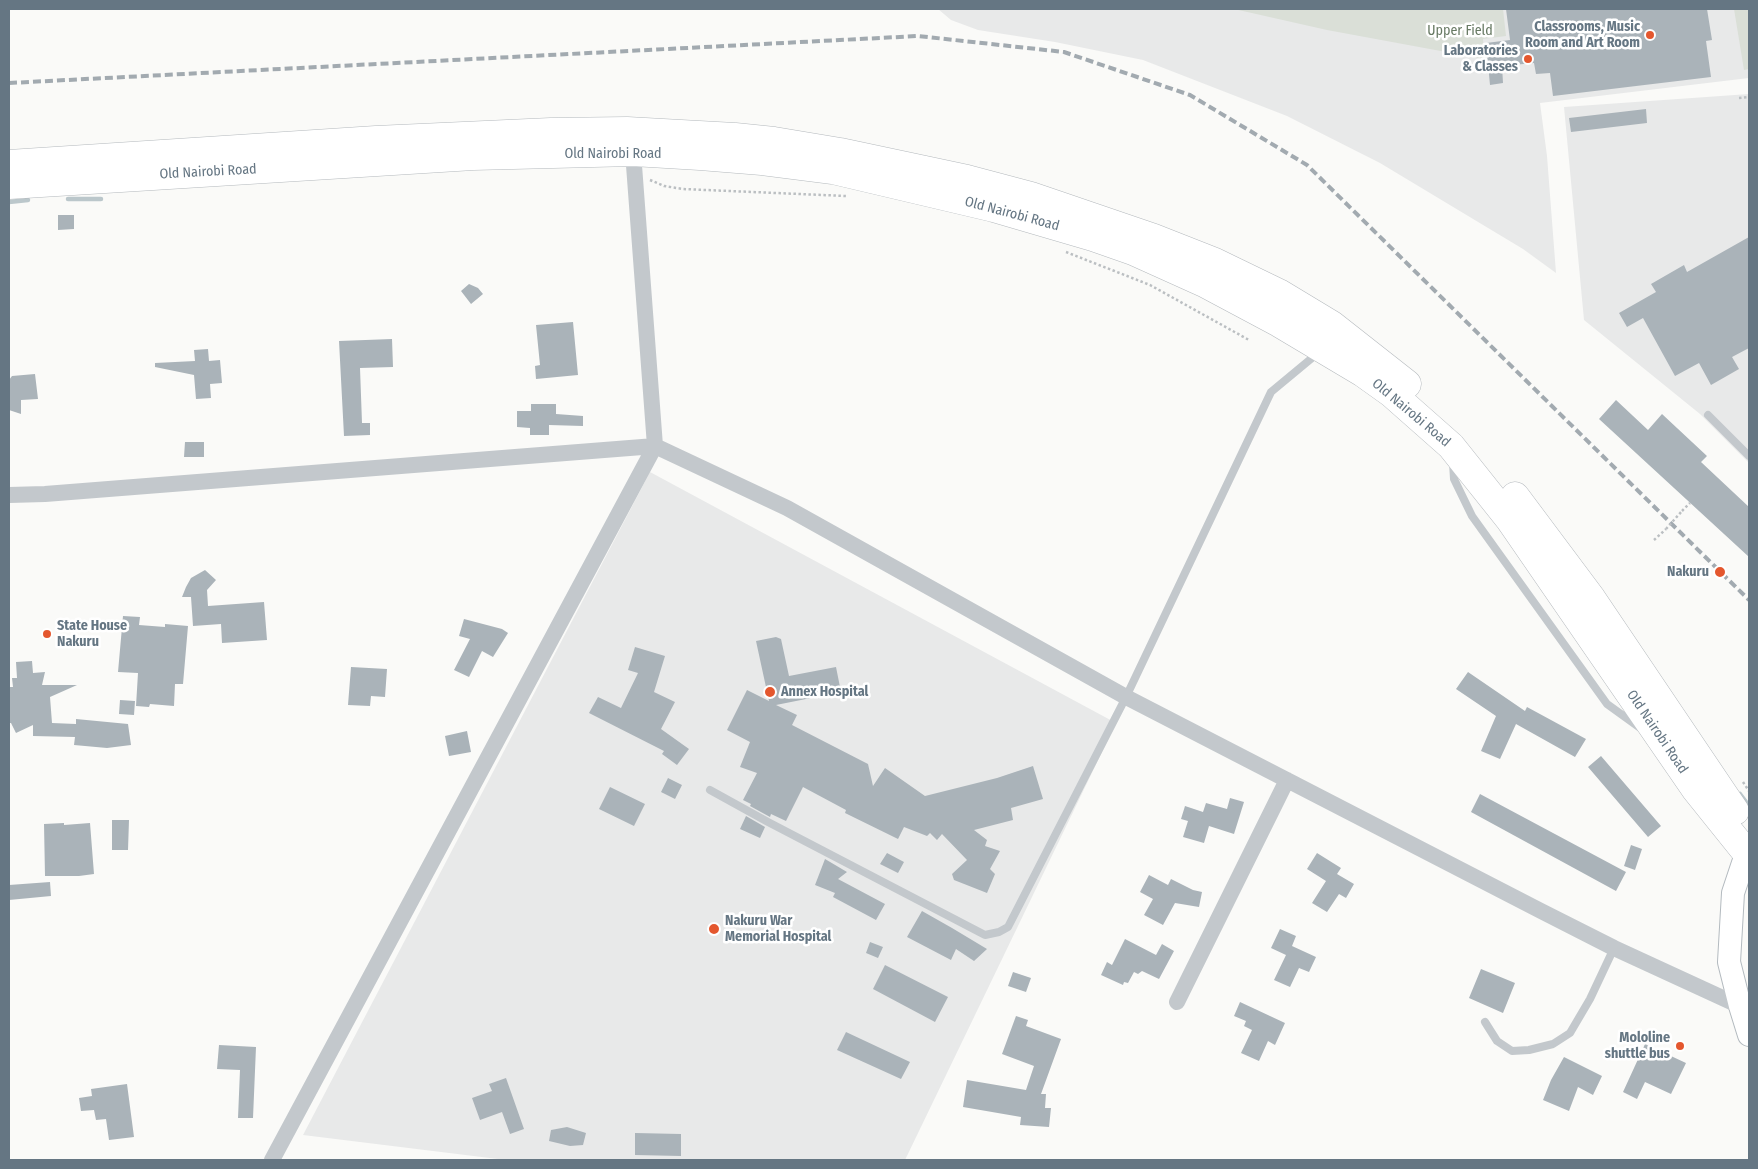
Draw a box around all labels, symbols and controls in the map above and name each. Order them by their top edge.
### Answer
place label: Classrooms, Music Room and Art Room [1525,19,1640,52]
park label: Upper Field [1427,23,1493,39]
marker: Classrooms, Music Room and Art Room [1644,29,1656,41]
place label: Laboratories & Classes [1444,43,1518,75]
marker: Laboratories & Classes [1522,53,1534,65]
street label: Old Nairobi Road [564,146,662,162]
street label: Old Nairobi Road [159,161,257,183]
street label: Old Nairobi Road [963,193,1061,235]
street label: Old Nairobi Road [1368,375,1454,451]
place label: Nakuru [1667,564,1709,580]
marker: Nakuru [1713,565,1727,579]
place label: State House Nakuru [57,618,127,650]
marker: State House Nakuru [41,628,53,640]
place label: Annex Hospital [781,684,868,700]
marker: Annex Hospital [763,685,777,699]
street label: Old Nairobi Road [1623,687,1691,777]
place label: Nakuru War Memorial Hospital [725,913,831,946]
marker: Nakuru War Memorial Hospital [707,922,721,936]
place label: Mololine shuttle bus [1605,1030,1670,1062]
marker: Mololine shuttle bus [1674,1040,1686,1052]

